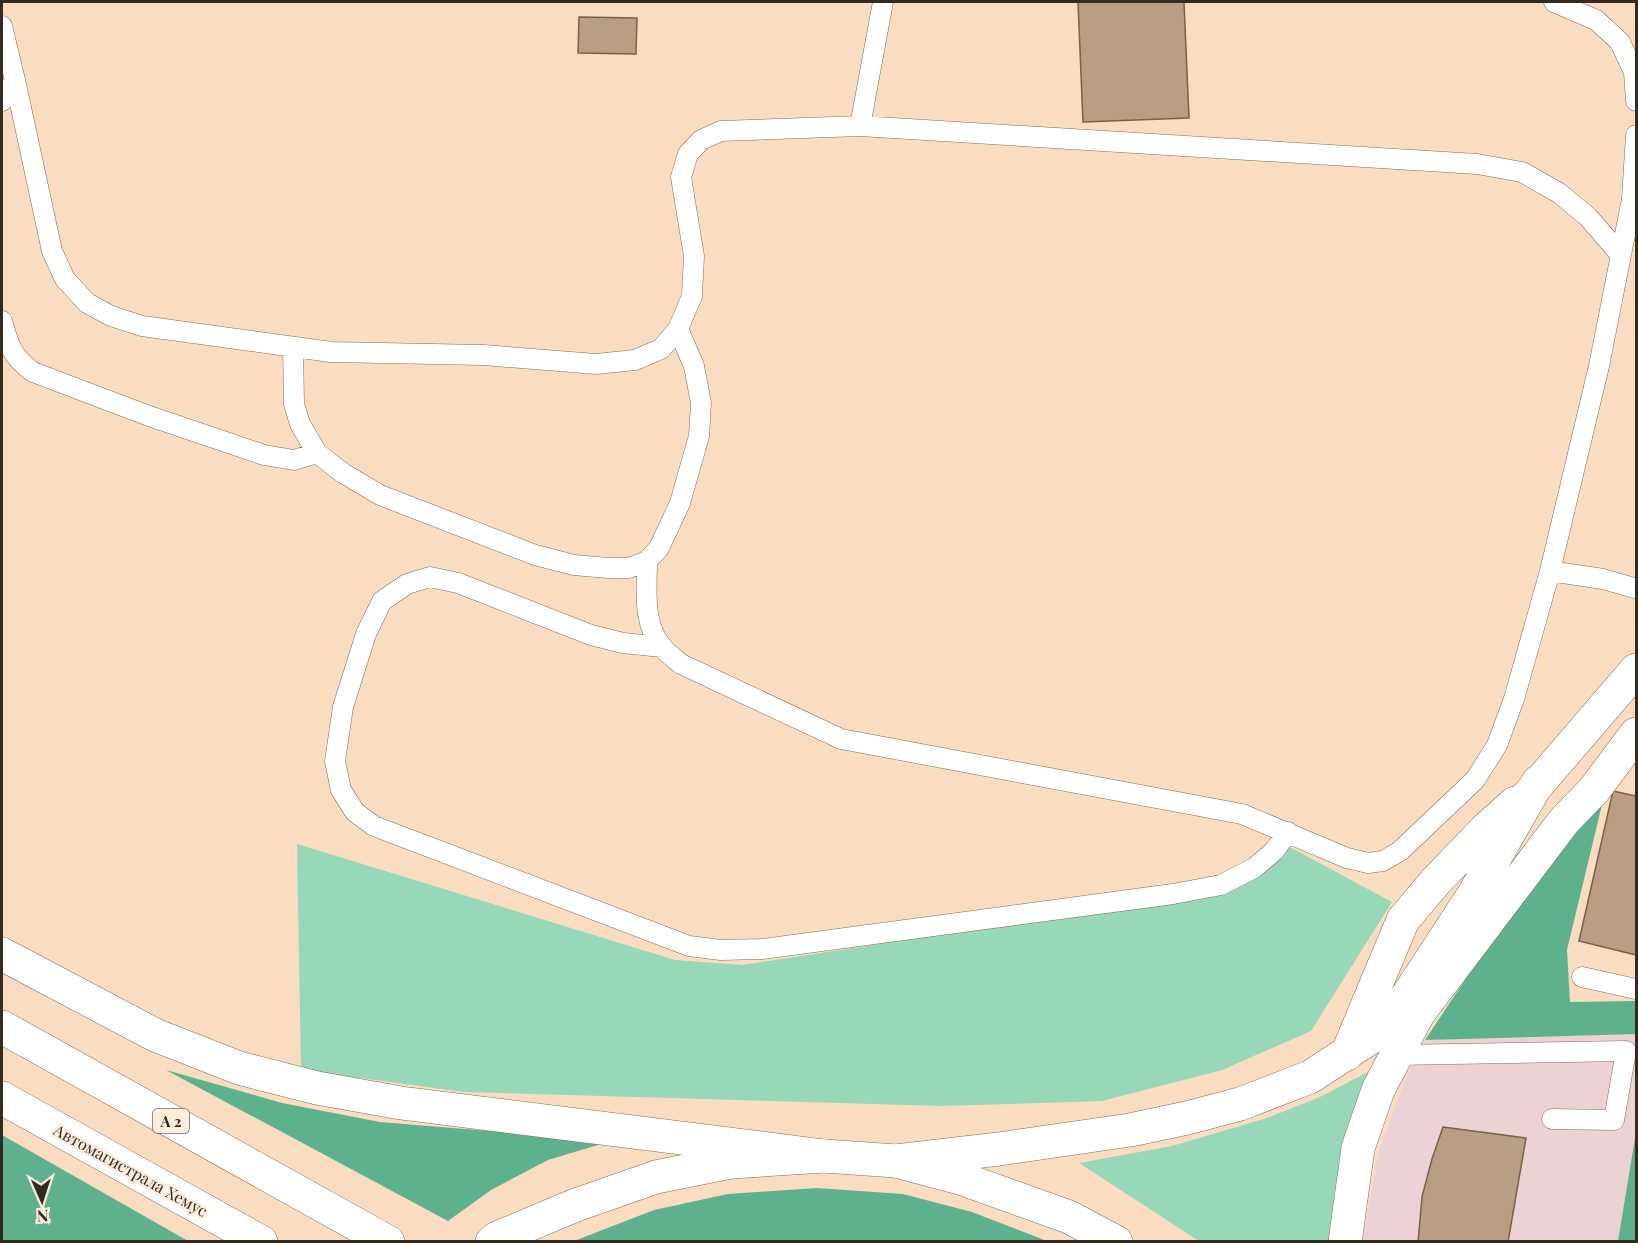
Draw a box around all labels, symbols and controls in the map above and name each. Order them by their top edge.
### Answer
road number: A 2 [153,1109,189,1133]
street label: Автомагистрала Хемус [49,1118,212,1221]
north arrow [12,1171,72,1231]
text: N [36,1206,49,1227]

